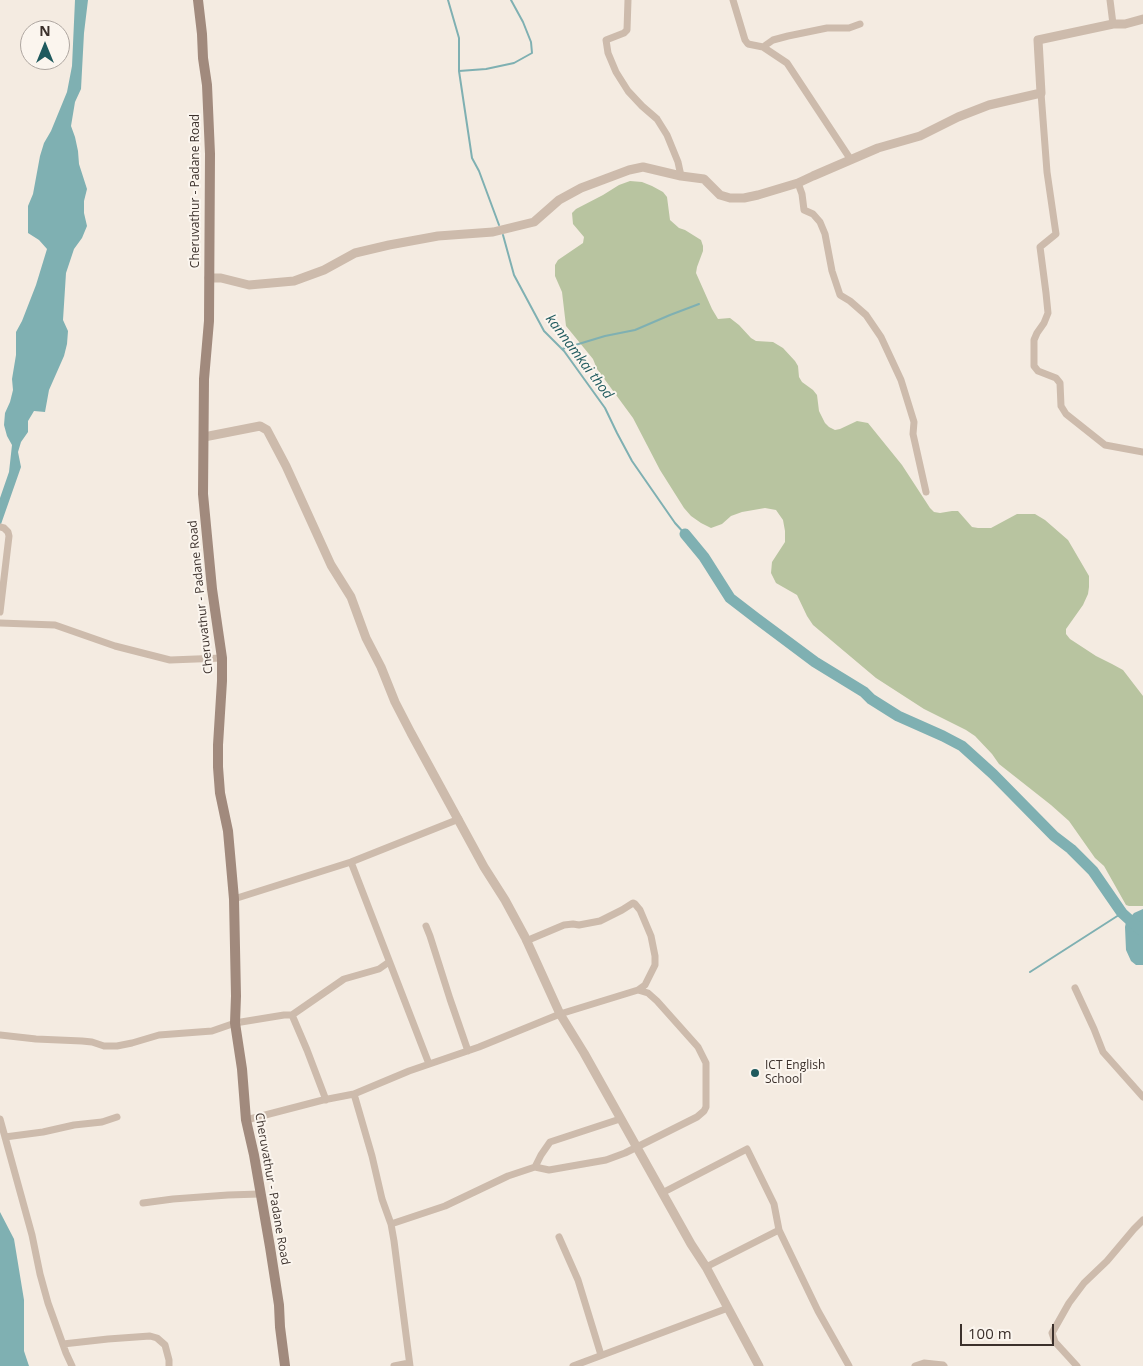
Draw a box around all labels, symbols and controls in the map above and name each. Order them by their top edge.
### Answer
north arrow [20,20,70,70]
text: N [39,21,51,40]
street label: Cheruvathur - Padane Road [189,114,203,268]
water label: kannamkai thod [542,311,616,403]
street label: Cheruvathur - Padane Road [186,520,216,674]
place label: ICT English School [765,1059,825,1087]
marker: ICT English School [749,1067,761,1079]
street label: Cheruvathur - Padane Road [252,1112,292,1266]
scale bar [963,1314,1057,1346]
text: 100 m [968,1323,1012,1343]

